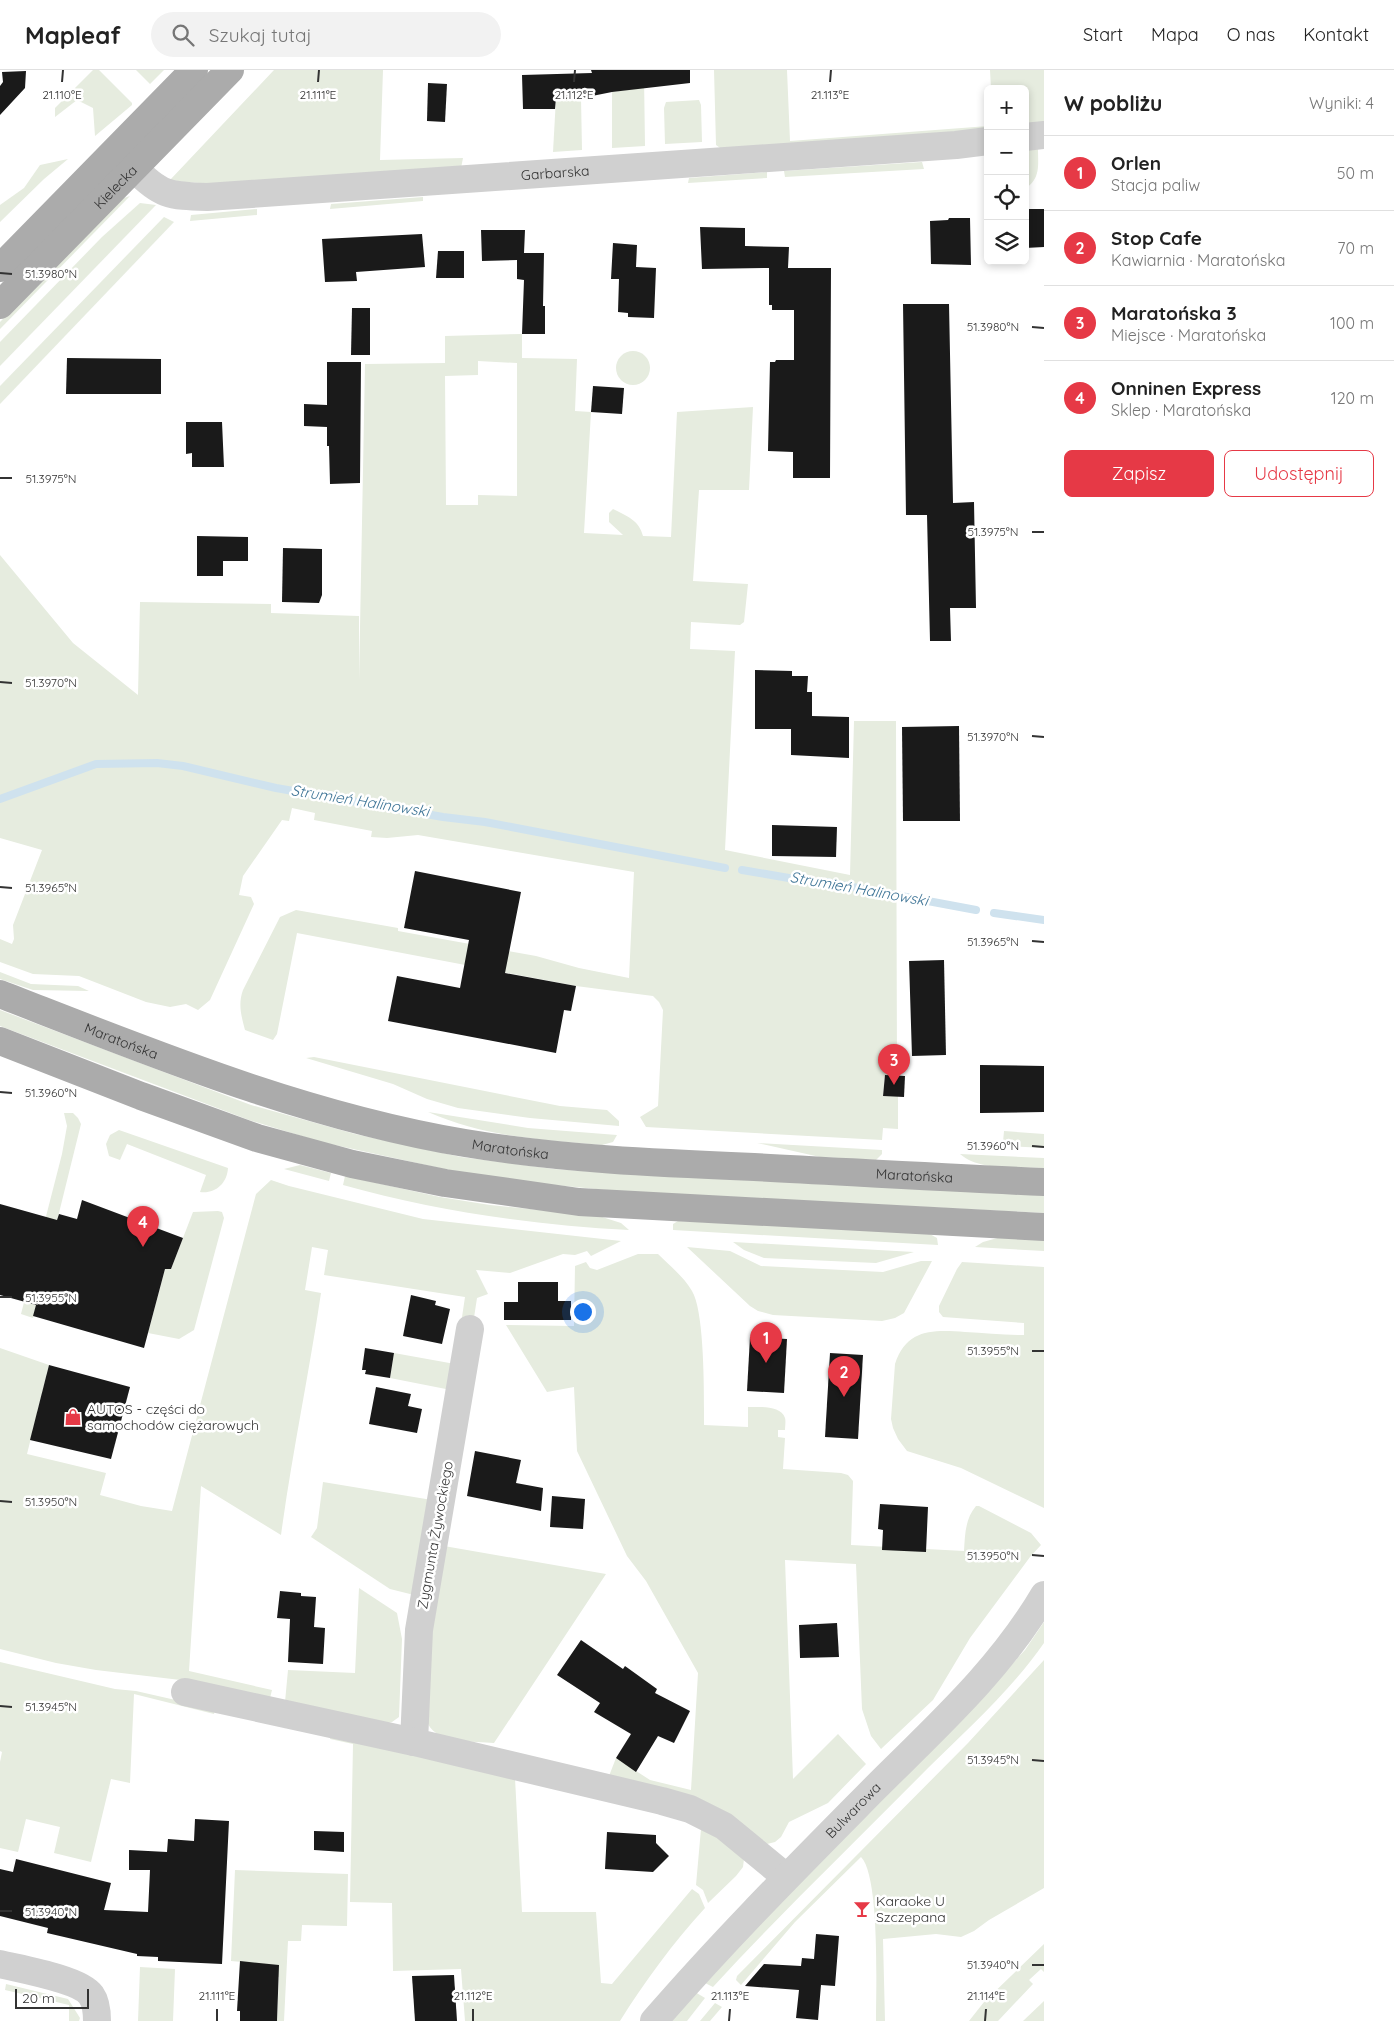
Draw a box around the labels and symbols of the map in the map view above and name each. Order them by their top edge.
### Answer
text: 21.110°E [42,87,82,102]
text: 21.111°E [300,87,337,102]
text: 21.112°E [554,87,594,102]
text: 21.113°E [811,87,850,102]
street label: Kielecka [90,161,141,213]
street label: Garbarska [520,161,590,184]
text: 51.3980°N [25,266,77,281]
text: 51.3980°N [967,319,1019,334]
text: 51.3975°N [25,471,77,486]
text: 51.3975°N [967,524,1019,539]
text: 51.3970°N [25,675,77,690]
text: 51.3970°N [967,729,1019,744]
water label: Strumień Halinowski [290,780,432,821]
water label: Strumień Halinowski [789,867,931,910]
text: 51.3965°N [25,880,77,895]
text: 51.3965°N [967,934,1019,949]
street label: Maratońska [82,1019,161,1063]
pin: 3 [878,1044,910,1085]
text: 51.3960°N [25,1085,77,1100]
street label: Maratońska [471,1135,550,1163]
text: 51.3960°N [967,1138,1019,1153]
street label: Maratońska [875,1165,953,1187]
pin: 4 [127,1206,159,1247]
text: 51.3955°N [25,1290,77,1305]
your location [570,1299,596,1325]
pin: 1 [750,1322,782,1363]
text: 51.3955°N [967,1343,1019,1358]
pin: 2 [828,1356,860,1397]
place label: AUTOS - części do samochodów ciężarowych [87,1400,259,1434]
shop icon: AUTOS - części do samochodów ciężarowych [63,1407,83,1427]
street label: Zygmunta Żywockiego [413,1460,457,1610]
text: 51.3950°N [25,1494,77,1509]
text: 51.3950°N [967,1548,1019,1563]
text: 51.3945°N [25,1699,77,1714]
text: 51.3945°N [967,1752,1019,1767]
street label: Bulwarowa [821,1778,885,1842]
place label: Karaoke U Szczepana [876,1892,946,1926]
bar icon: Karaoke U Szczepana [852,1899,872,1919]
text: 51.3940°N [25,1904,77,1919]
text: 51.3940°N [967,1957,1019,1972]
scale bar [15,1986,89,2009]
text: 21.111°E [199,1988,236,2003]
text: 21.112°E [453,1988,493,2003]
text: 21.113°E [711,1988,750,2003]
text: 21.114°E [967,1988,1005,2003]

